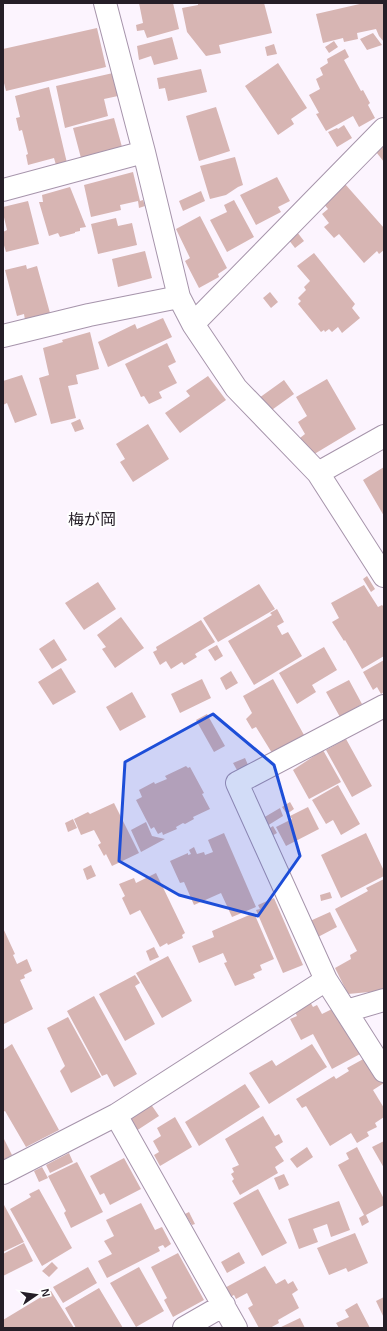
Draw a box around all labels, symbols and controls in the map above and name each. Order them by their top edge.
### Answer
district label: 梅が岡 [68,511,116,528]
north arrow [16,1275,56,1315]
text: N [39,1288,52,1298]

